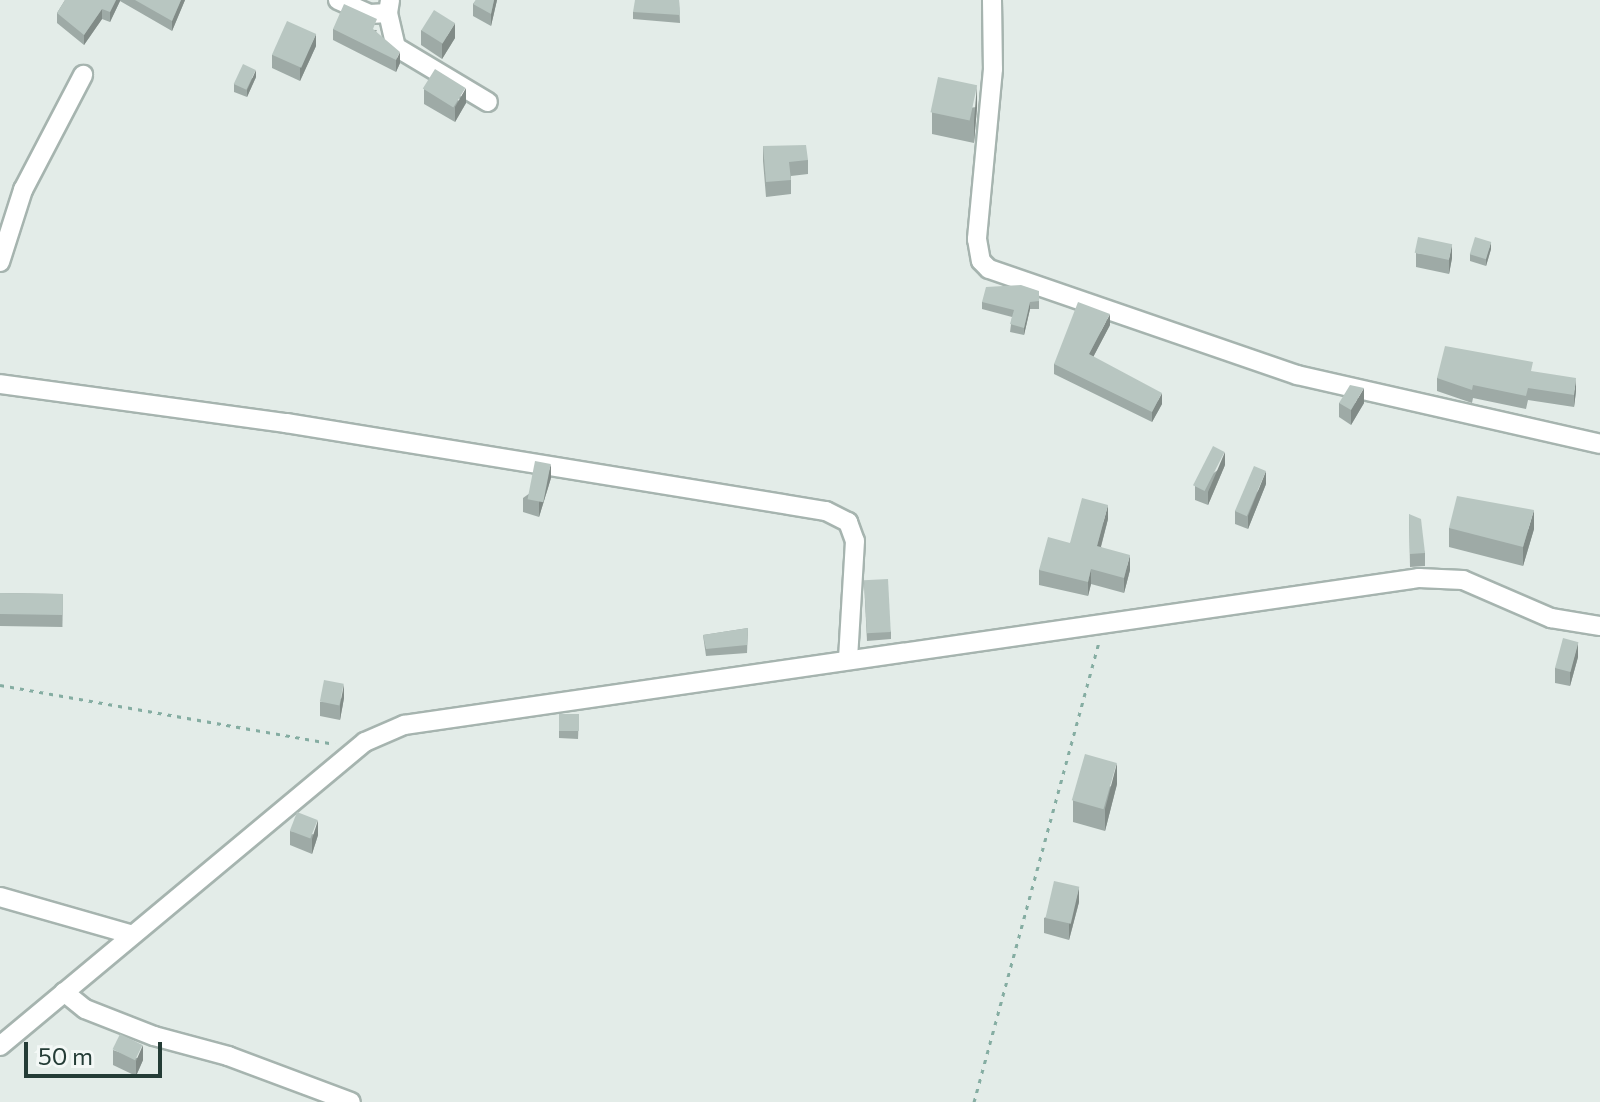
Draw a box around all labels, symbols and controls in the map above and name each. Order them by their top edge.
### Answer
scale bar [28,1026,166,1076]
text: 50 m [38,1041,93,1070]

